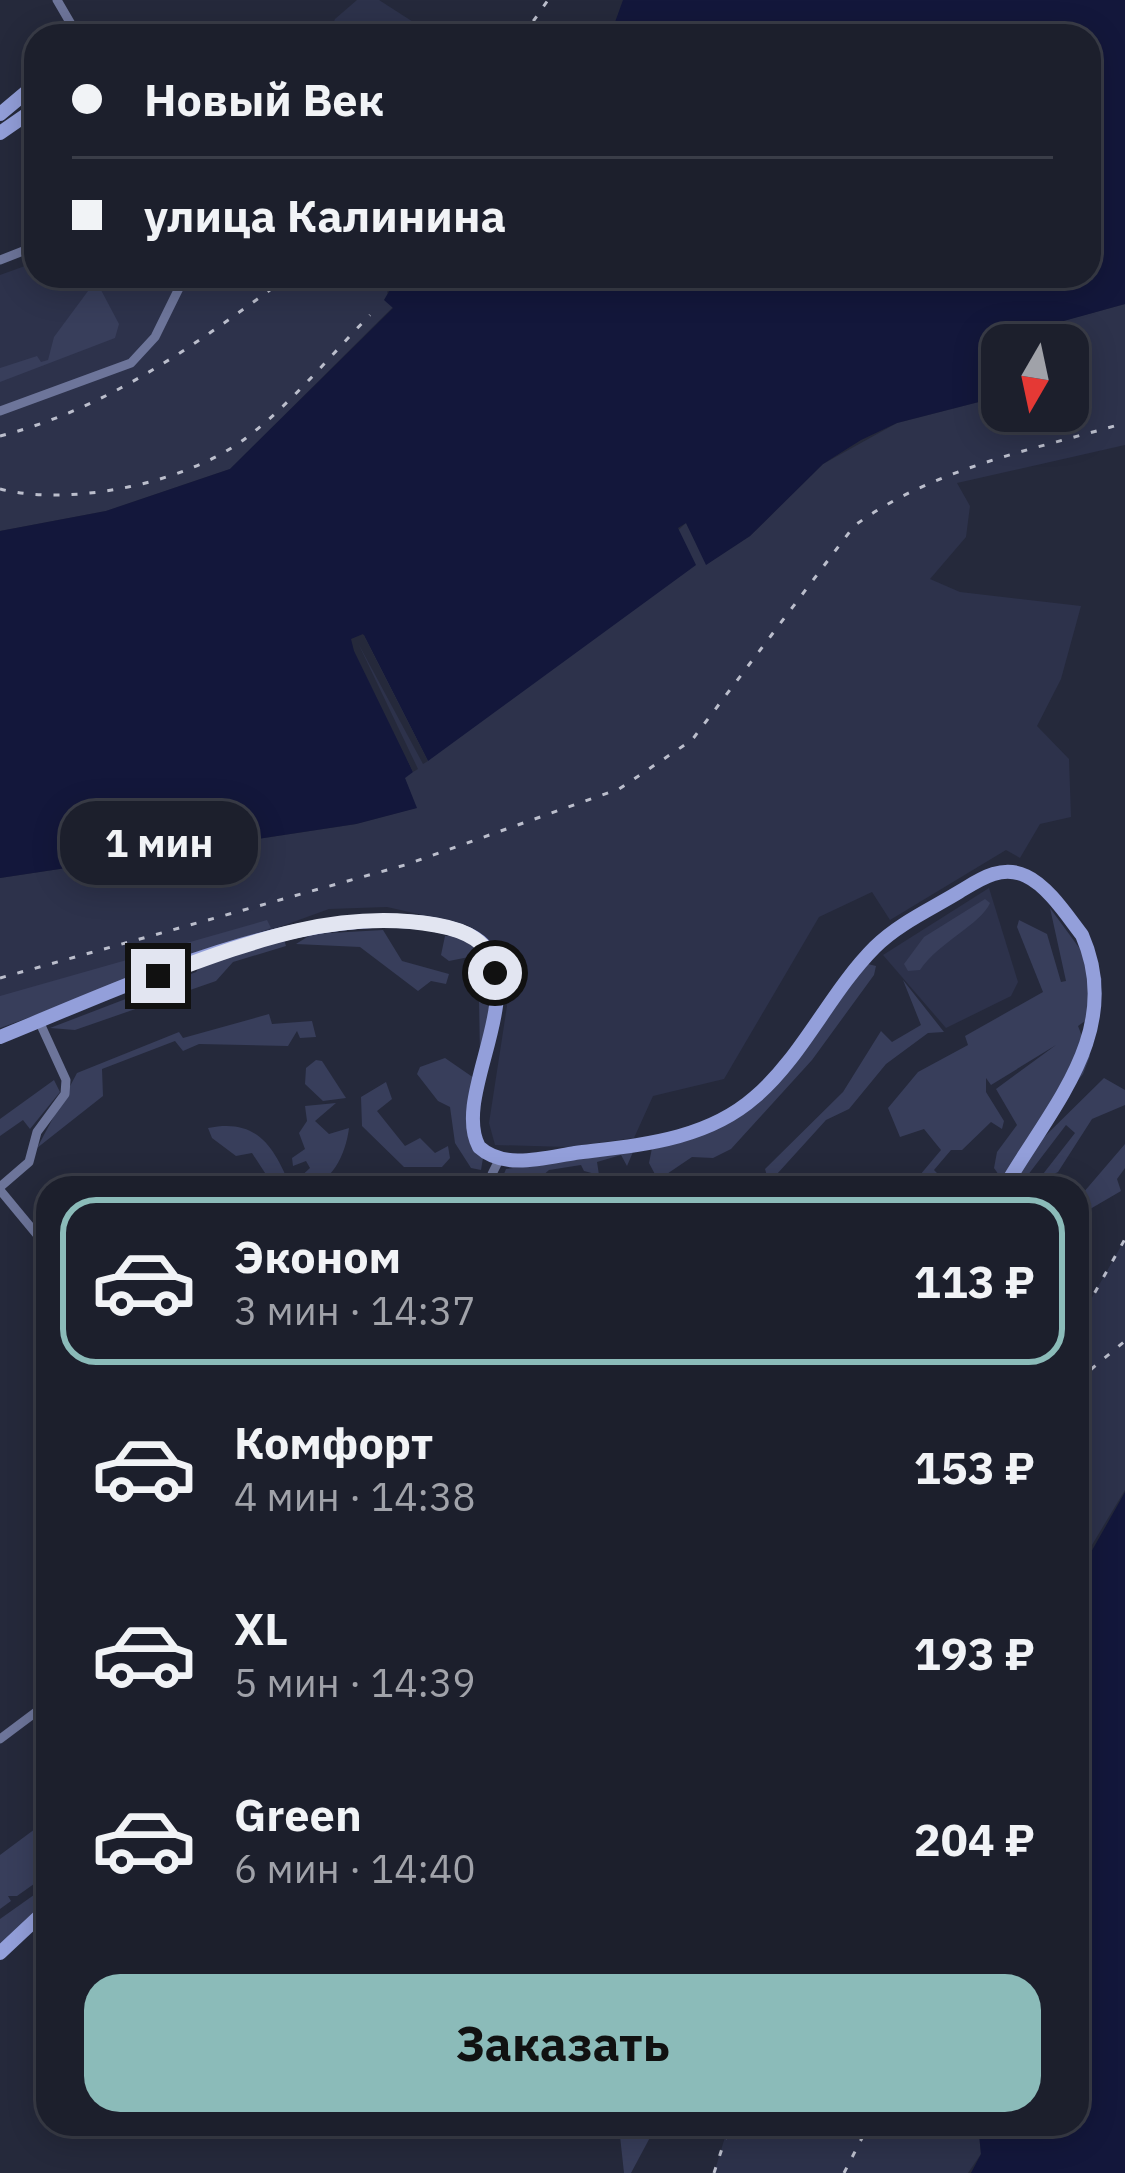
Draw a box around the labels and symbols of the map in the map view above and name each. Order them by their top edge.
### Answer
north arrow [981,324,1089,432]
callout: 1 мин [59,802,257,886]
route start [468,946,522,1000]
route end [131,949,185,1003]

